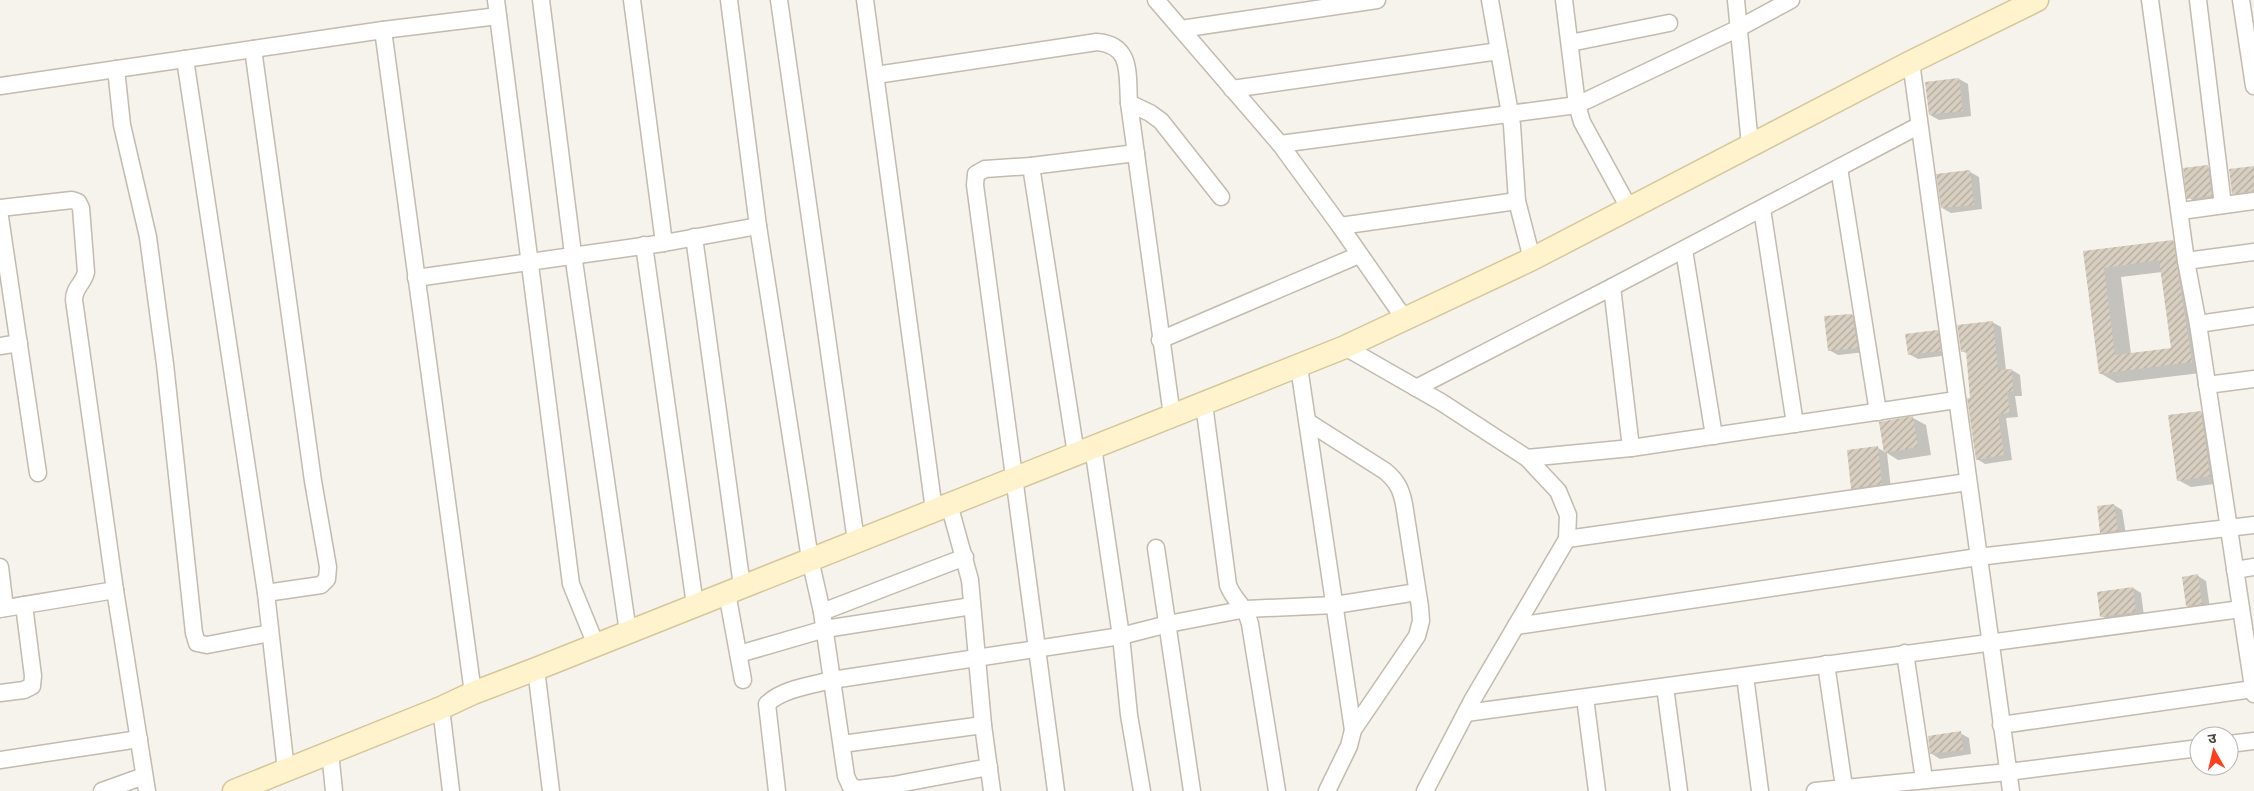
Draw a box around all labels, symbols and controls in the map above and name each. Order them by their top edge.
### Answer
north arrow [2189,726,2239,776]
text: उ [2207,729,2218,748]

